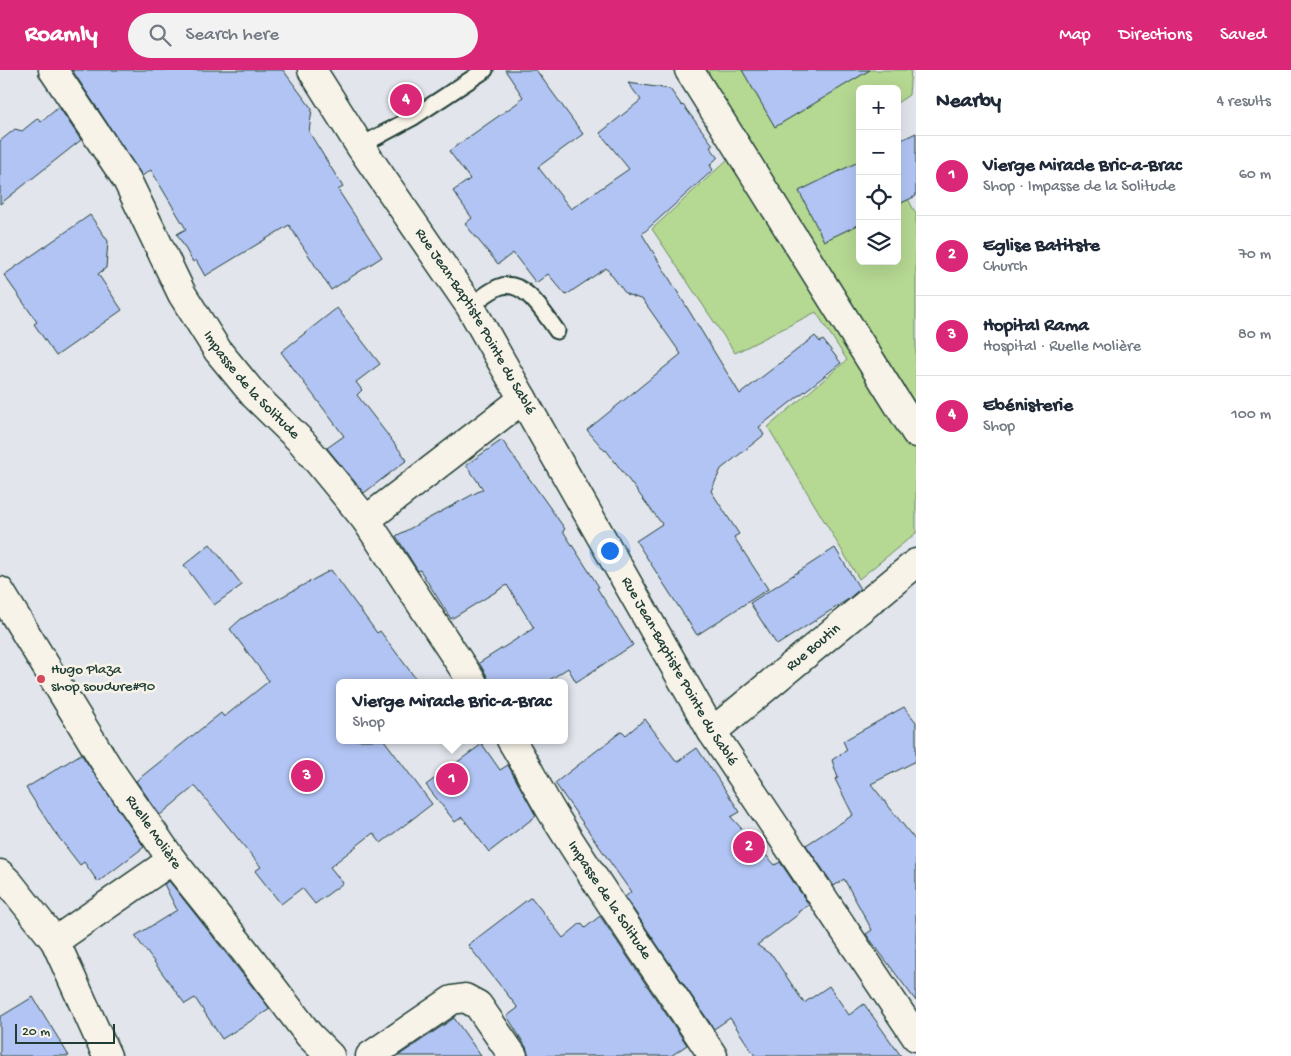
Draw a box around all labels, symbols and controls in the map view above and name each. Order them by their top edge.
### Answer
search box [128,13,478,58]
text: Roamly [25,21,98,50]
icon: search [146,21,174,49]
text: Search here [186,24,279,47]
text: Map [1059,25,1091,46]
text: Directions [1119,25,1192,46]
text: Saved [1220,25,1266,46]
pin: 4 [390,81,422,119]
map controls [856,85,901,265]
button: + [856,85,901,130]
text: Nearby [936,90,1001,115]
text: 4 results [1216,93,1271,112]
button: − [856,130,901,175]
text: Vierge Miracle Bric-a-Brac [983,155,1182,178]
text: 1 [949,166,955,185]
text: 60 m [1239,166,1271,185]
button: locate [856,175,901,220]
text: Shop · Impasse de la Solitude [983,178,1176,197]
button: layers [856,220,901,265]
street label: Rue Jean-Baptiste Pointe du Sablé [411,225,539,418]
text: Eglise Batitste [983,235,1100,258]
text: 2 [948,246,956,265]
text: 70 m [1238,246,1271,265]
text: Church [983,258,1027,277]
text: Hopital Rama [983,315,1089,338]
text: 3 [948,326,956,345]
text: 80 m [1238,326,1271,345]
street label: Impasse de la Solitude [199,328,303,444]
text: Hospital · Ruelle Molière [983,338,1141,357]
text: Ebénisterie [983,395,1073,418]
text: 4 [948,406,956,425]
text: 100 m [1231,406,1271,425]
text: Shop [983,418,1015,437]
your location [597,538,623,564]
street label: Rue Jean-Baptiste Pointe du Sablé [617,574,741,769]
street label: Rue Boutin [783,620,845,676]
place label: Hugo Plaza shop soudure#90 [51,661,156,696]
marker: Hugo Plaza shop soudure#90 [35,673,47,685]
popup [336,679,568,744]
text: Vierge Miracle Bric-a-Brac [353,691,551,714]
text: Shop [353,714,385,733]
pin: 3 [291,757,323,795]
pin: 1 [436,760,468,798]
street label: Ruelle Molière [121,792,185,873]
pin: 2 [733,828,765,866]
street label: Impasse de la Solitude [563,838,655,963]
scale bar [15,1021,115,1044]
text: 20 m [22,1024,50,1041]

